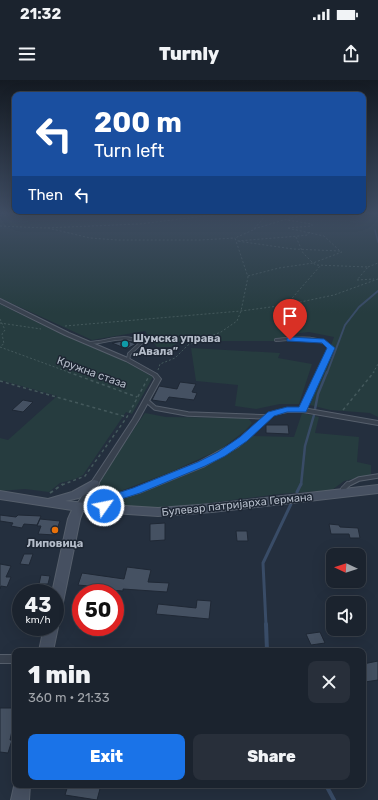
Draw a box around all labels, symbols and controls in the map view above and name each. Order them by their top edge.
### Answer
text: 21:32 [20,5,61,23]
icon: menu [16,43,38,65]
text: Turnly [159,43,219,65]
icon: share [340,43,362,65]
text: 200 m [94,106,182,139]
icon: left [28,108,80,160]
text: Turn left [94,140,164,162]
icon: left [71,184,93,206]
text: Then [28,186,63,204]
pin [273,299,307,340]
icon: arrive [279,305,301,327]
place label: Шумска управа „Авала” [133,332,220,358]
marker: Шумска управа „Авала” [120,339,130,349]
street label: Кружна стаза [55,354,128,391]
position arrow [83,485,125,527]
street label: Булевар патријарха Германа [161,490,313,519]
marker: Липовица [50,525,60,535]
place label: Липовица [27,537,83,550]
north arrow [326,548,366,588]
map controls [326,548,366,636]
speed limit sign: 50 [72,584,124,636]
text: 43 [25,593,51,617]
button: sound [326,596,366,636]
text: km/h [26,614,50,626]
text: 1 min [28,661,91,689]
button: close [308,661,350,703]
text: 360 m · 21:33 [28,690,109,705]
button: Exit [28,734,185,780]
button: Share [193,734,350,780]

